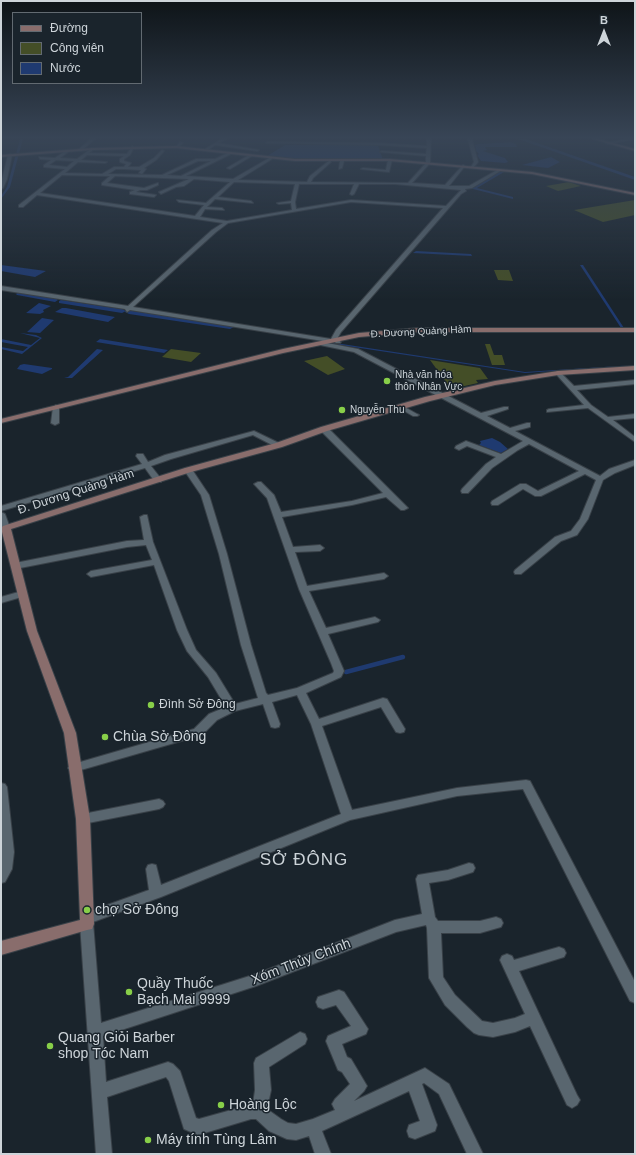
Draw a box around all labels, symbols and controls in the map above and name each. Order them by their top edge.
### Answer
legend [12,12,142,84]
north arrow [584,12,624,52]
text: B [600,14,608,26]
text: Đường [50,21,88,35]
text: Công viên [50,41,104,55]
text: Nước [50,61,81,75]
street label: Đ. Dương Quảng Hàm [370,323,472,341]
place label: Nhà văn hóa thôn Nhân Vực [395,369,462,392]
marker: Nhà văn hóa thôn Nhân Vực [382,376,392,386]
place label: Nguyễn Thu [350,404,404,416]
marker: Nguyễn Thu [337,405,347,415]
street label: Đ. Dương Quảng Hàm [16,466,136,518]
place label: Đình Sở Đông [159,698,236,712]
marker: Đình Sở Đông [146,700,156,710]
place label: Chùa Sở Đông [113,729,206,745]
marker: Chùa Sở Đông [100,732,110,742]
district label: SỞ ĐÔNG [260,850,348,870]
place label: chợ Sở Đông [95,902,179,918]
marker: chợ Sở Đông [82,905,92,915]
street label: Xóm Thủy Chính [249,935,353,989]
place label: Quầy Thuốc Bạch Mai 9999 [137,976,230,1008]
marker: Quầy Thuốc Bạch Mai 9999 [124,987,134,997]
place label: Quang Giỏi Barber shop Tóc Nam [58,1030,175,1062]
marker: Quang Giỏi Barber shop Tóc Nam [45,1041,55,1051]
place label: Hoàng Lộc [229,1097,297,1113]
marker: Hoàng Lộc [216,1100,226,1110]
place label: Máy tính Tùng Lâm [156,1132,277,1148]
marker: Máy tính Tùng Lâm [143,1135,153,1145]

